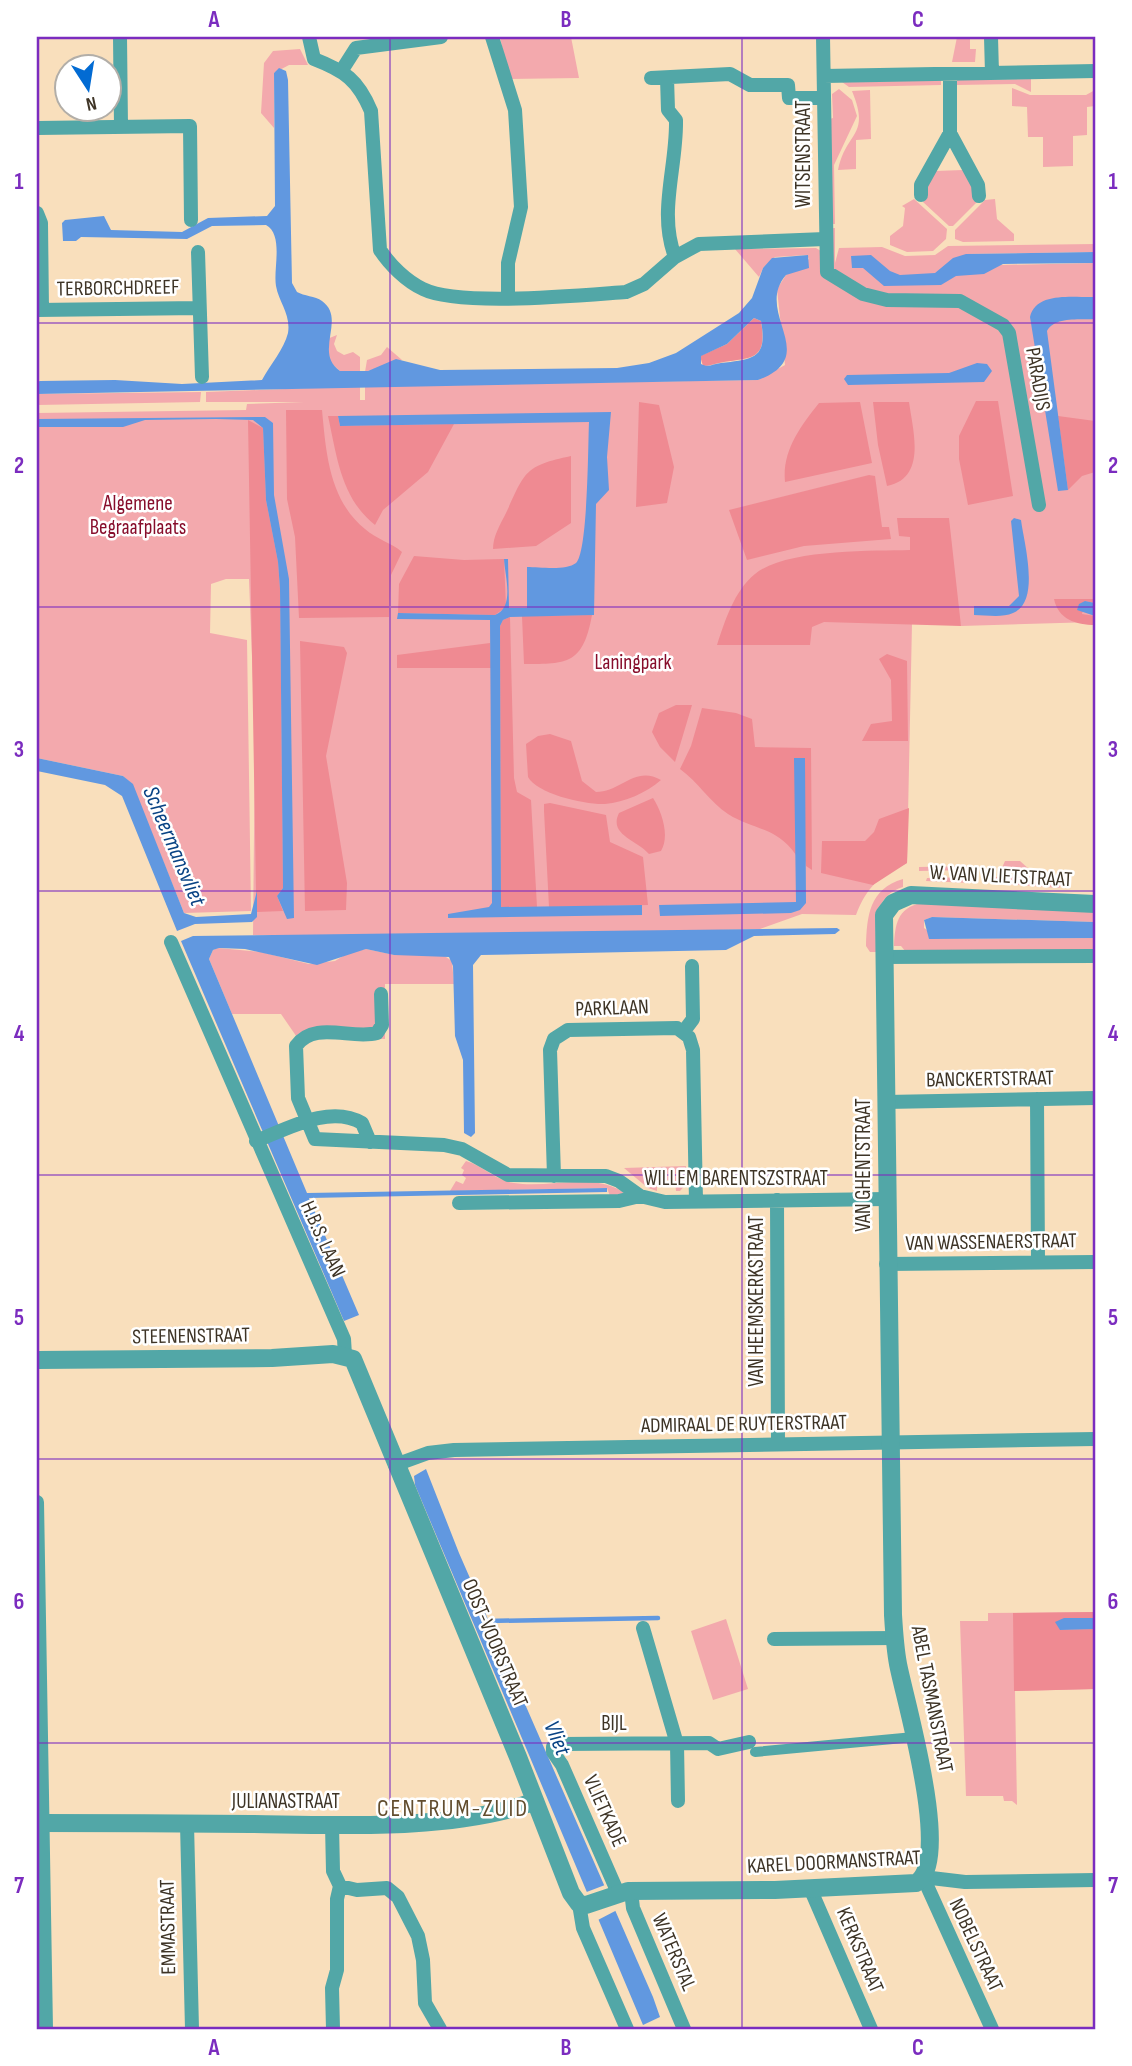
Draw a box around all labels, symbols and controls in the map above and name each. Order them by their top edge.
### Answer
text: A [208,6,221,34]
text: B [561,6,572,34]
text: C [912,6,924,34]
north arrow [52,52,122,122]
text: N [84,91,99,115]
street label: WITSENSTRAAT [791,100,816,208]
text: 1 [14,168,24,196]
text: 1 [1108,168,1118,196]
street label: TERBORCHDREEF [56,274,180,302]
street label: PARADIJS [1020,345,1056,413]
text: 2 [14,452,24,480]
text: 2 [1108,452,1118,480]
park label: Algemene Begraafplaats [90,491,186,540]
park label: Laningpark [595,650,671,675]
text: 3 [14,736,24,764]
text: 3 [1108,736,1118,764]
water label: Scheermansvliet [136,782,212,911]
street label: W. VAN VLIETSTRAAT [929,860,1074,892]
street label: PARKLAAN [575,994,649,1022]
text: 4 [14,1020,25,1048]
text: 4 [1108,1020,1119,1048]
street label: BANCKERTSTRAAT [926,1065,1055,1093]
street label: VAN GHENTSTRAAT [851,1098,876,1232]
street label: WILLEM BARENTSZSTRAAT [644,1166,829,1191]
street label: H.B.S. LAAN [295,1197,351,1281]
street label: VAN HEEMSKERKSTRAAT [744,1215,769,1387]
street label: VAN WASSENAERSTRAAT [905,1228,1077,1256]
text: 5 [14,1304,24,1332]
text: 5 [1108,1304,1118,1332]
street label: STEENENSTRAAT [132,1322,250,1350]
street label: ADMIRAAL DE RUYTERSTRAAT [640,1410,848,1438]
street label: OOST-VOORSTRAAT [457,1575,533,1711]
text: 6 [14,1588,24,1616]
text: 6 [1108,1588,1118,1616]
street label: ABEL TASMANSTRAAT [905,1623,959,1775]
street label: BIJL [601,1711,627,1736]
water label: Vliet [537,1717,577,1761]
street label: VLIETKADE [578,1771,632,1851]
street label: JULIANASTRAAT [231,1789,341,1814]
district label: CENTRUM-ZUID [377,1794,529,1823]
street label: KAREL DOORMANSTRAAT [747,1845,922,1879]
text: 7 [14,1872,24,1900]
text: 7 [1108,1872,1118,1900]
street label: EMMASTRAAT [155,1879,181,1975]
street label: NOBELSTRAAT [944,1895,1009,1996]
street label: KERKSTRAAT [831,1904,889,1997]
street label: WATERSTAL [647,1910,702,1995]
text: A [208,2034,221,2062]
text: B [561,2034,572,2062]
text: C [912,2034,924,2062]

